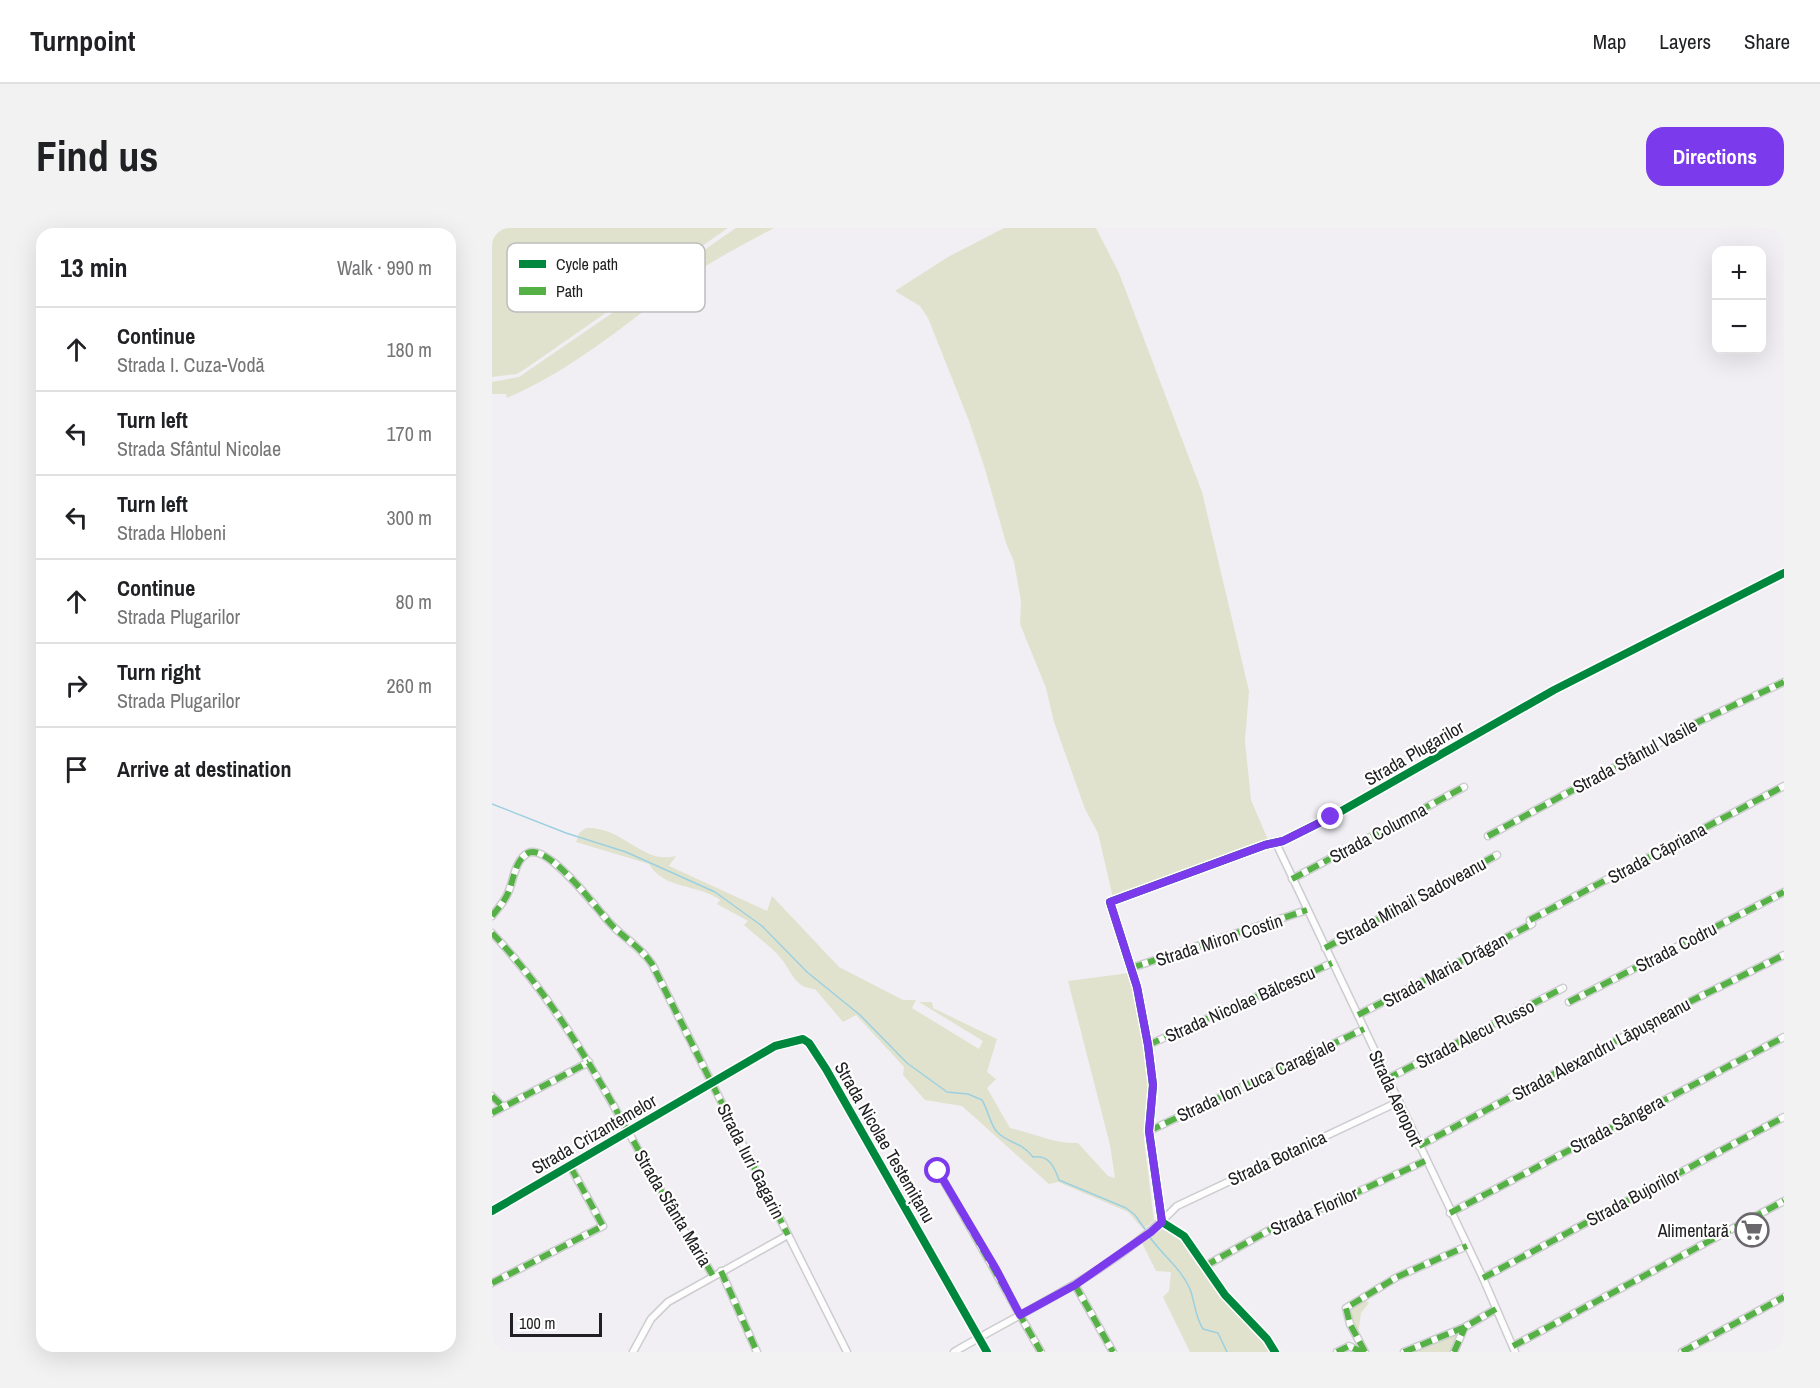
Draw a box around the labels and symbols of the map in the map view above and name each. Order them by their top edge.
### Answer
legend [507,243,705,312]
text: Cycle path [556,253,618,275]
text: Path [556,280,583,302]
street label: Strada Sfântul Vasile [1568,713,1702,799]
street label: Strada Plugarilor [1360,714,1468,792]
street label: Strada Columna [1325,797,1431,869]
route end [1317,803,1343,829]
street label: Strada Căpriana [1603,817,1711,889]
street label: Strada Mihail Sadoveanu [1332,851,1490,951]
street label: Strada Miron Costin [1152,908,1286,972]
street label: Strada Codru [1631,916,1721,978]
street label: Strada Maria Drăgan [1378,927,1512,1013]
street label: Strada Nicolae Bălcescu [1161,960,1319,1048]
street label: Strada Alexandru Lăpușneanu [1507,991,1695,1107]
street label: Strada Alecu Russo [1412,993,1538,1075]
street label: Strada Ion Luca Caragiale [1173,1032,1339,1128]
street label: Strada Aeroport [1363,1046,1429,1150]
street label: Strada Nicolae Testemițanu [829,1057,941,1227]
street label: Strada Crizantemelor [527,1088,661,1180]
street label: Strada Sângera [1565,1089,1669,1159]
street label: Strada Iuri Gagarin [711,1099,791,1223]
street label: Strada Botanica [1224,1124,1330,1192]
street label: Strada Sfânta Maria [628,1145,718,1271]
route start [924,1157,950,1183]
street label: Strada Bujorilor [1582,1162,1684,1232]
street label: Strada Florilor [1266,1181,1362,1241]
supermarket icon: Alimentară [1734,1212,1770,1248]
place label: Alimentară [1657,1218,1729,1243]
scale bar [510,1310,602,1338]

